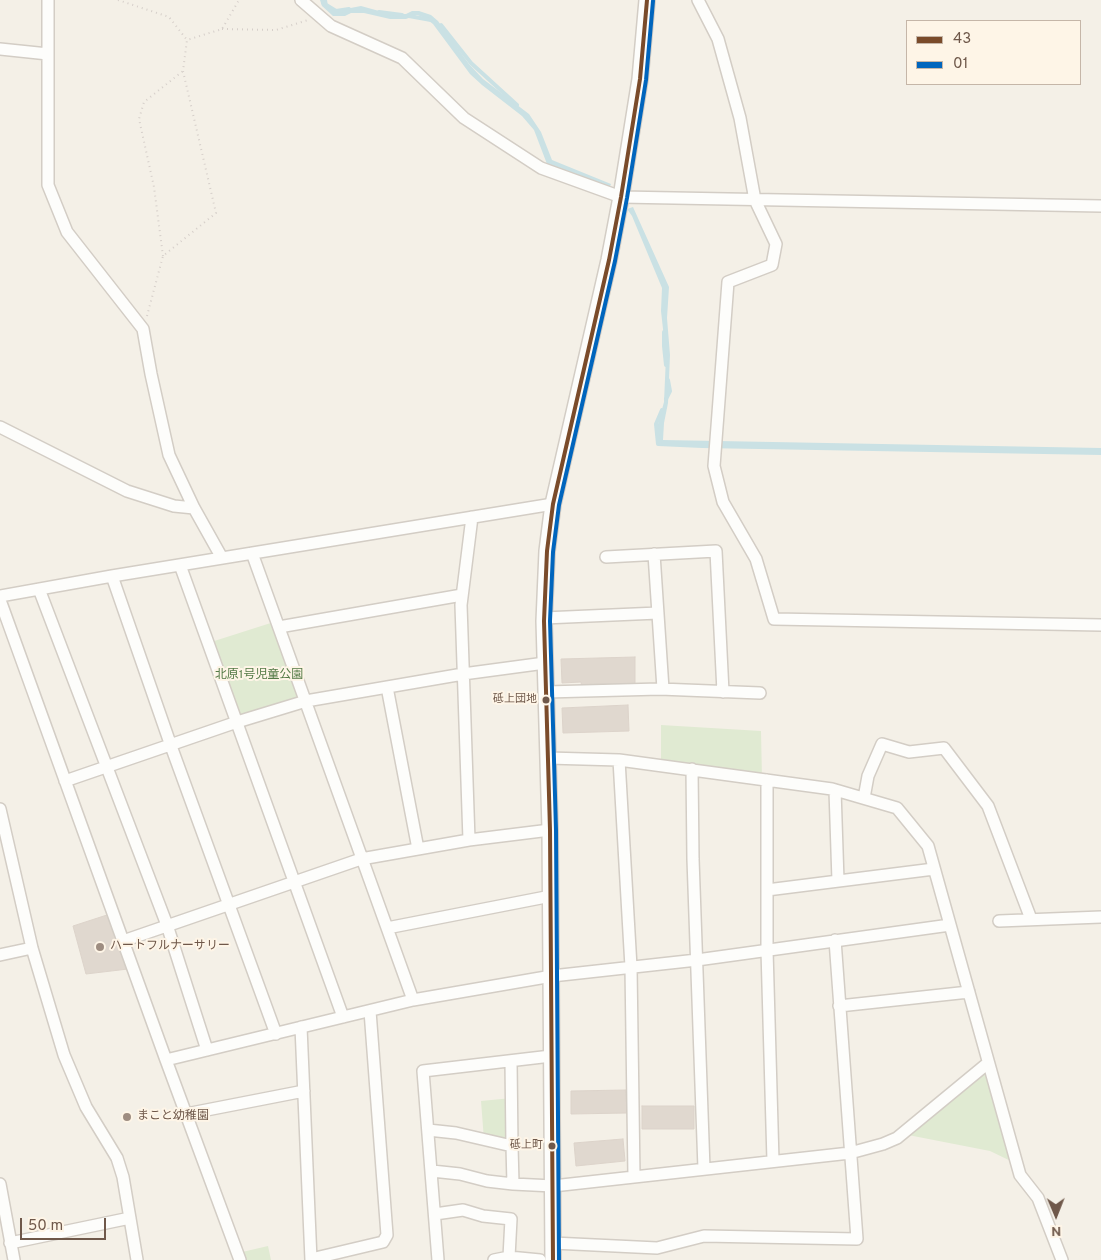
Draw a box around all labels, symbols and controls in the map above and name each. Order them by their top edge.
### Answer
legend [906,20,1081,85]
text: 43 [953,30,971,49]
text: 01 [953,55,968,74]
park label: 北原1号児童公園 [215,669,303,683]
place label: 砥上団地 [493,693,537,707]
marker: 砥上団地 [541,695,551,705]
place label: ハートフルナーサリー [110,940,230,954]
marker: ハートフルナーサリー [94,941,106,953]
place label: まこと幼稚園 [137,1110,209,1124]
marker: まこと幼稚園 [121,1111,133,1123]
place label: 砥上町 [510,1139,543,1153]
marker: 砥上町 [547,1141,557,1151]
north arrow [1031,1190,1081,1240]
scale bar [22,1208,109,1240]
text: 50 m [28,1217,63,1236]
text: N [1051,1222,1061,1239]

